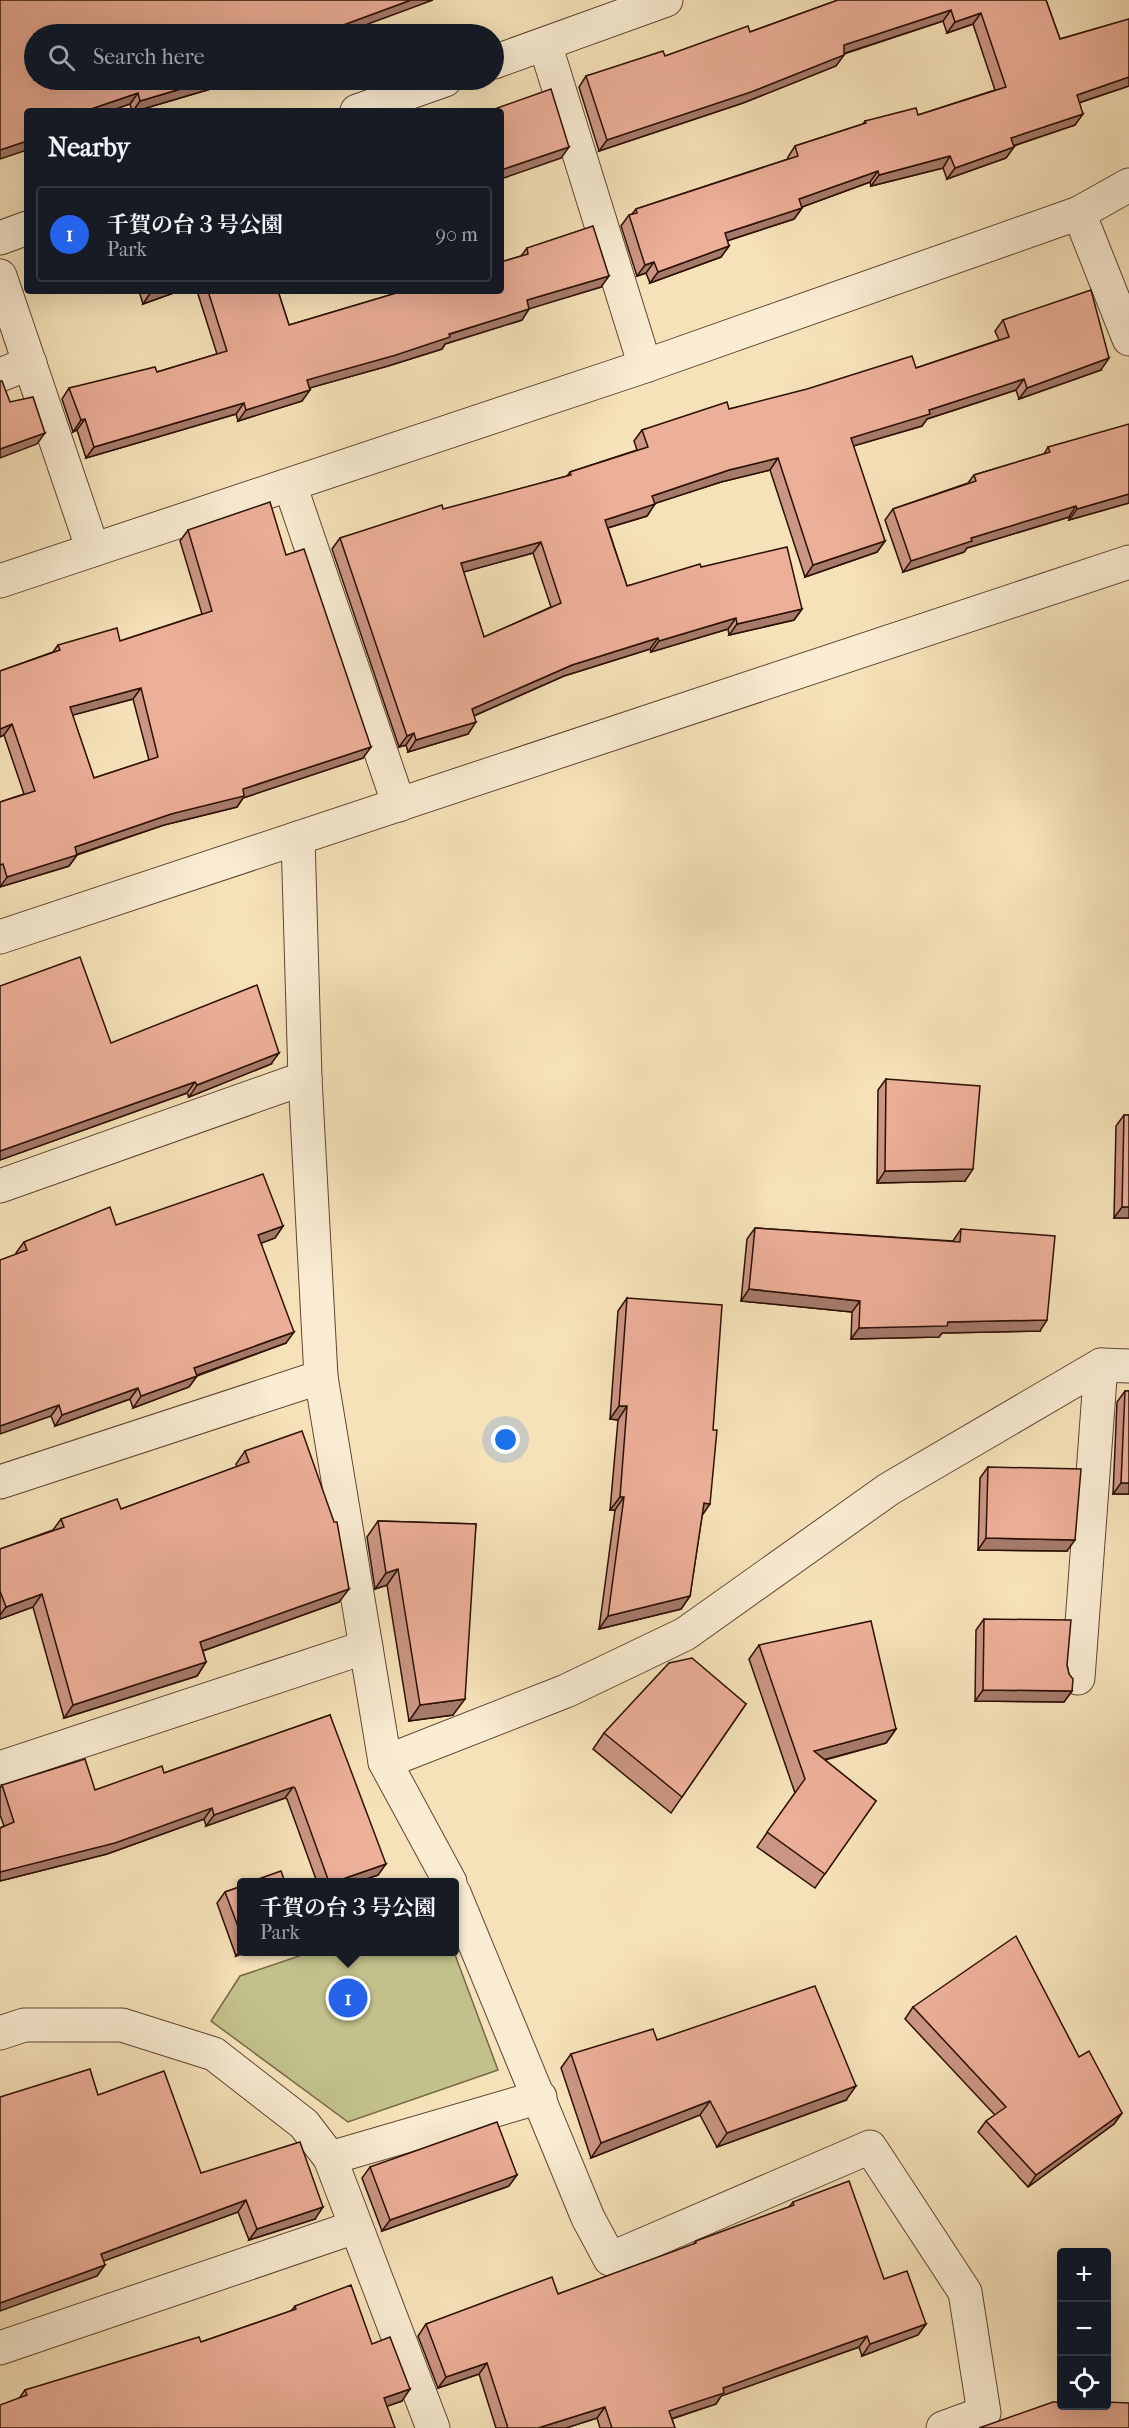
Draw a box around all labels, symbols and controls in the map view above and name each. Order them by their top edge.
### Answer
search box [24,24,504,90]
icon: search [45,41,78,74]
text: Search here [93,44,205,70]
text: Nearby [48,132,130,163]
text: 千賀の台３号公園 [107,212,283,238]
text: 1 [66,223,73,246]
text: 90 m [436,223,478,246]
text: Park [107,238,147,261]
your location [491,1425,520,1454]
popup [237,1878,459,1956]
text: 千賀の台３号公園 [260,1895,436,1921]
text: Park [260,1921,300,1944]
pin: 1 [328,1976,368,2020]
map controls [1057,2248,1111,2410]
button: + [1057,2248,1111,2302]
button: − [1057,2302,1111,2356]
button: locate [1057,2356,1111,2410]

